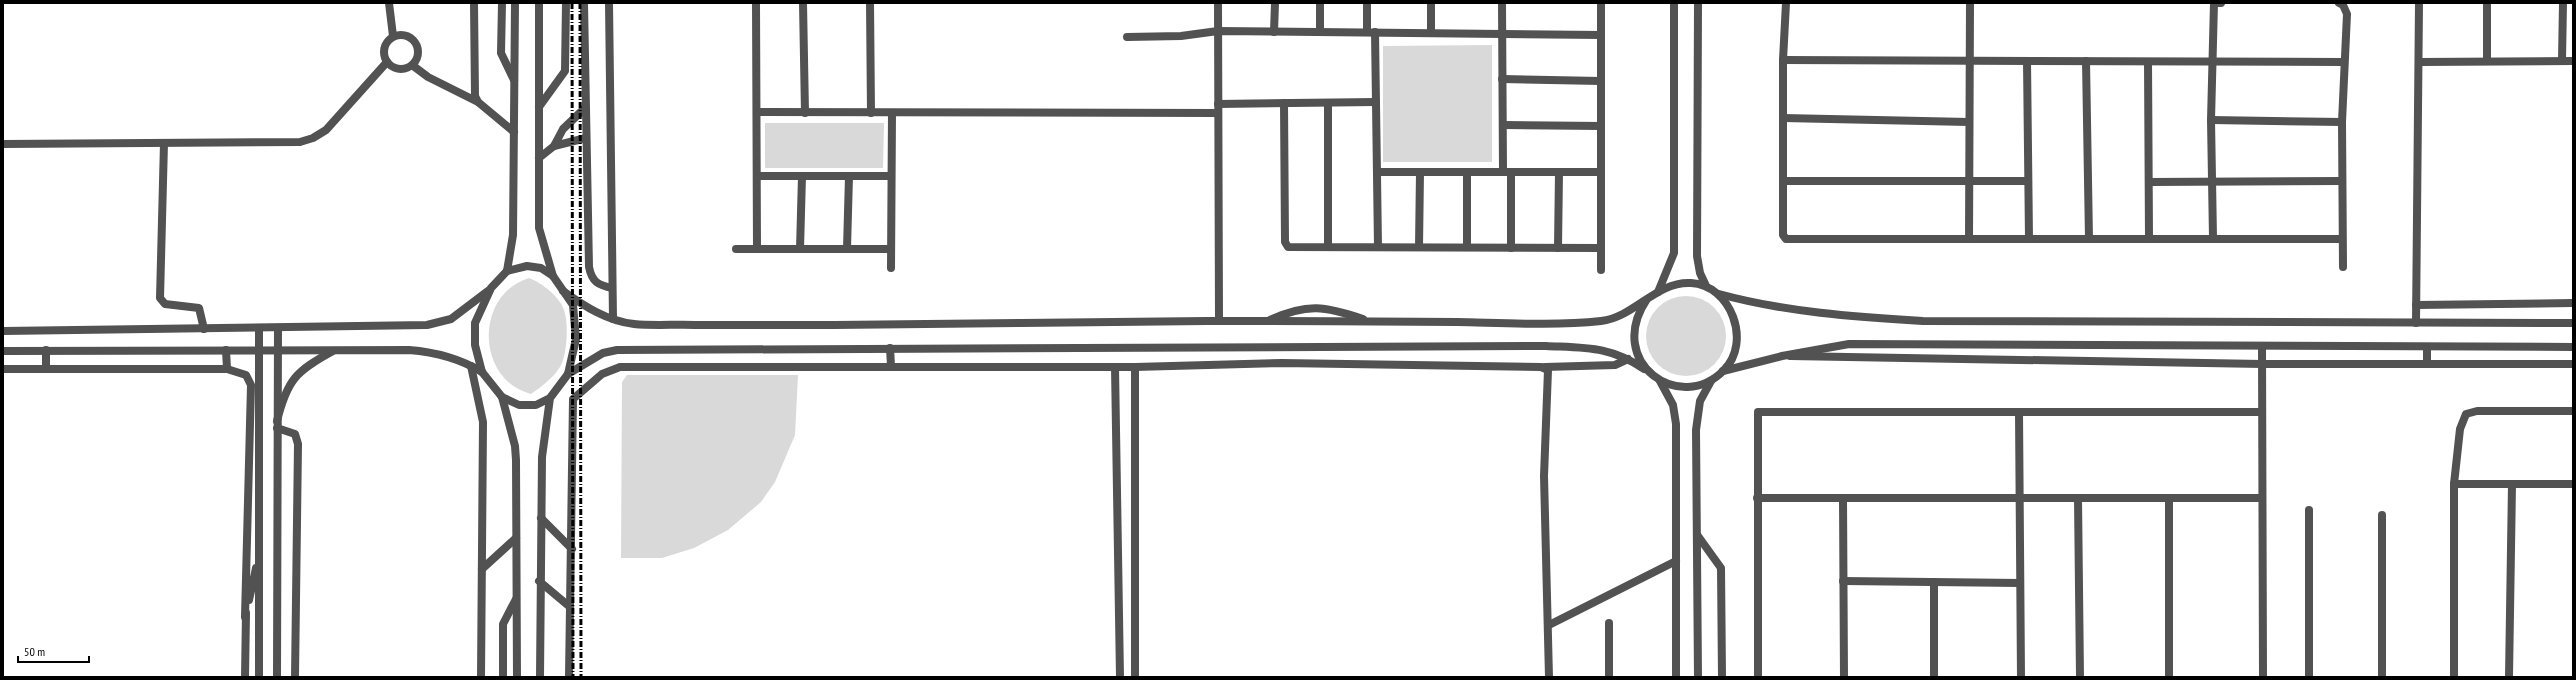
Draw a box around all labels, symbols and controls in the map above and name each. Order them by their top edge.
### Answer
scale bar [18,638,89,664]
text: 50 m [24,644,45,659]

